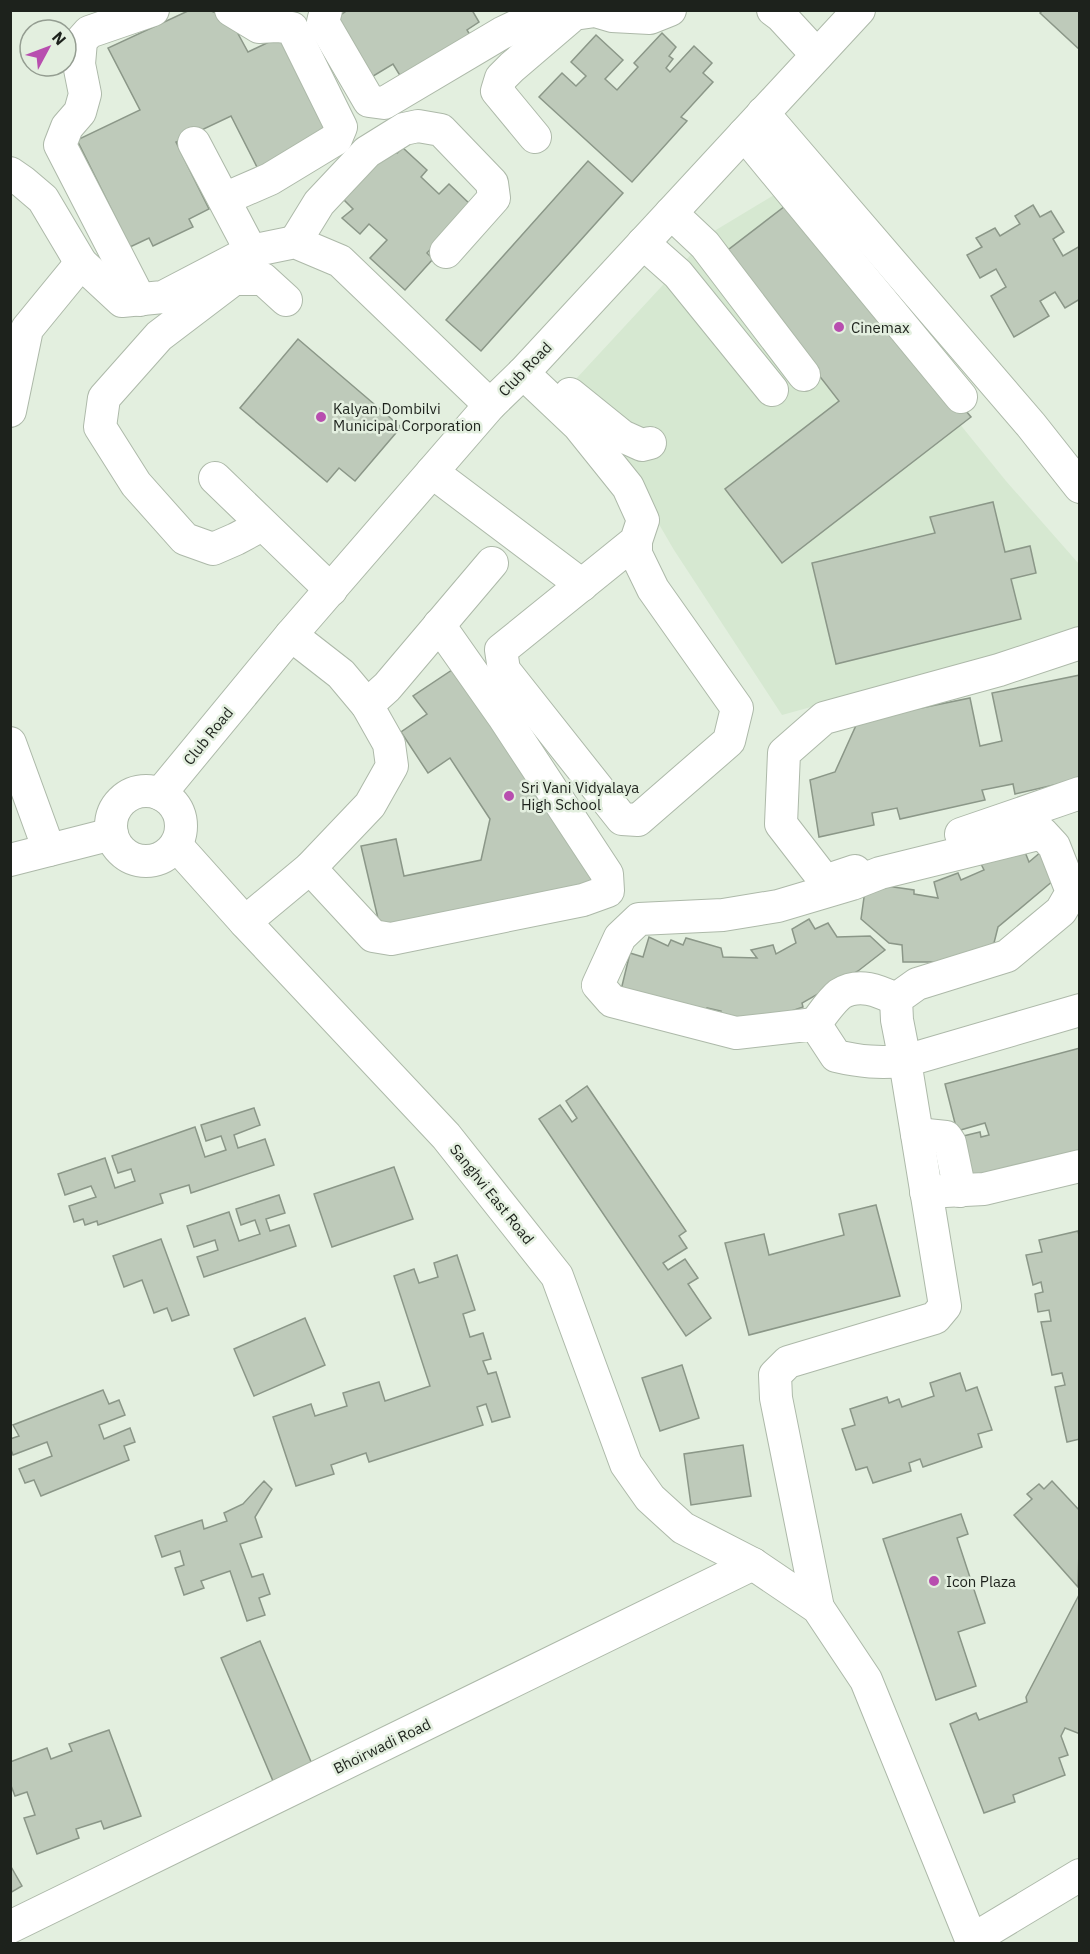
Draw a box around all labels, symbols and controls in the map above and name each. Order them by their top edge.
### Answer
north arrow [18,18,78,78]
text: N [48,27,71,49]
place label: Cinemax [851,318,910,337]
marker: Cinemax [832,320,846,334]
street label: Club Road [494,338,556,400]
place label: Kalyan Dombilvi Municipal Corporation [333,399,481,435]
marker: Kalyan Dombilvi Municipal Corporation [314,410,328,424]
street label: Club Road [179,703,237,769]
place label: Sri Vani Vidyalaya High School [521,778,639,814]
marker: Sri Vani Vidyalaya High School [502,789,516,803]
street label: Sanghvi East Road [446,1140,538,1248]
place label: Icon Plaza [946,1572,1016,1591]
marker: Icon Plaza [927,1574,941,1588]
street label: Bhoirwadi Road [330,1714,434,1778]

